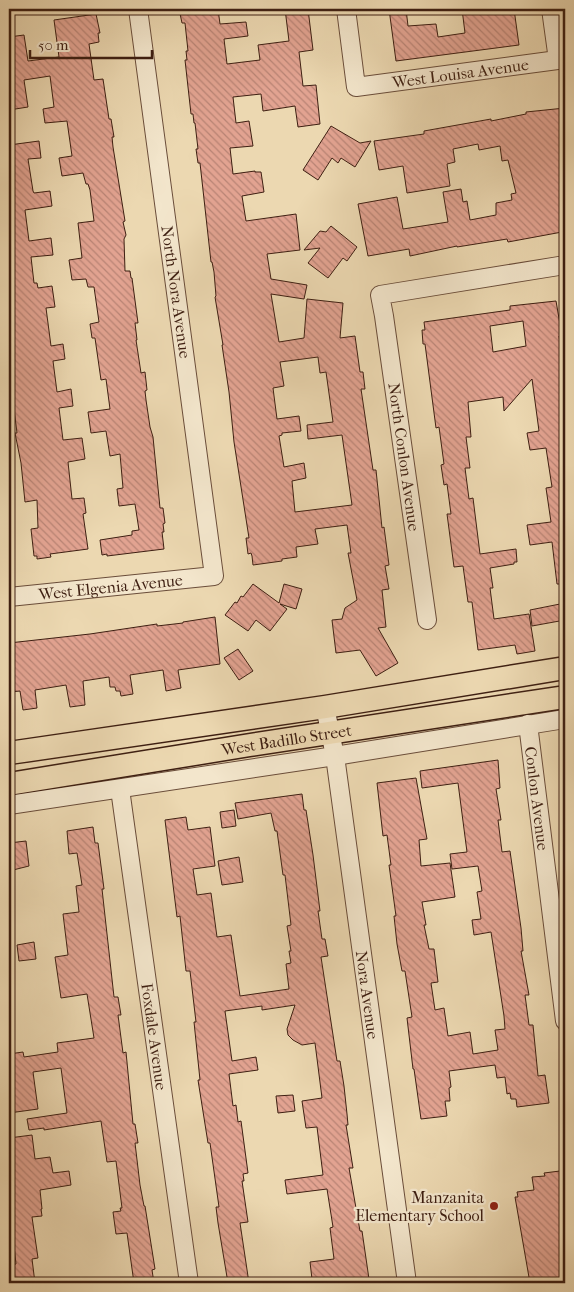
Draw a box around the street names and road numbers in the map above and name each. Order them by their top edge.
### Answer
street label: West Louisa Avenue [390,54,530,92]
street label: North Nora Avenue [157,224,195,360]
street label: North Conlon Avenue [384,382,424,532]
street label: West Elgenia Avenue [36,570,184,604]
street label: West Badillo Street [219,720,353,759]
street label: Conlon Avenue [521,745,553,852]
street label: Nora Avenue [352,949,383,1040]
street label: Foxdale Avenue [138,982,171,1091]

